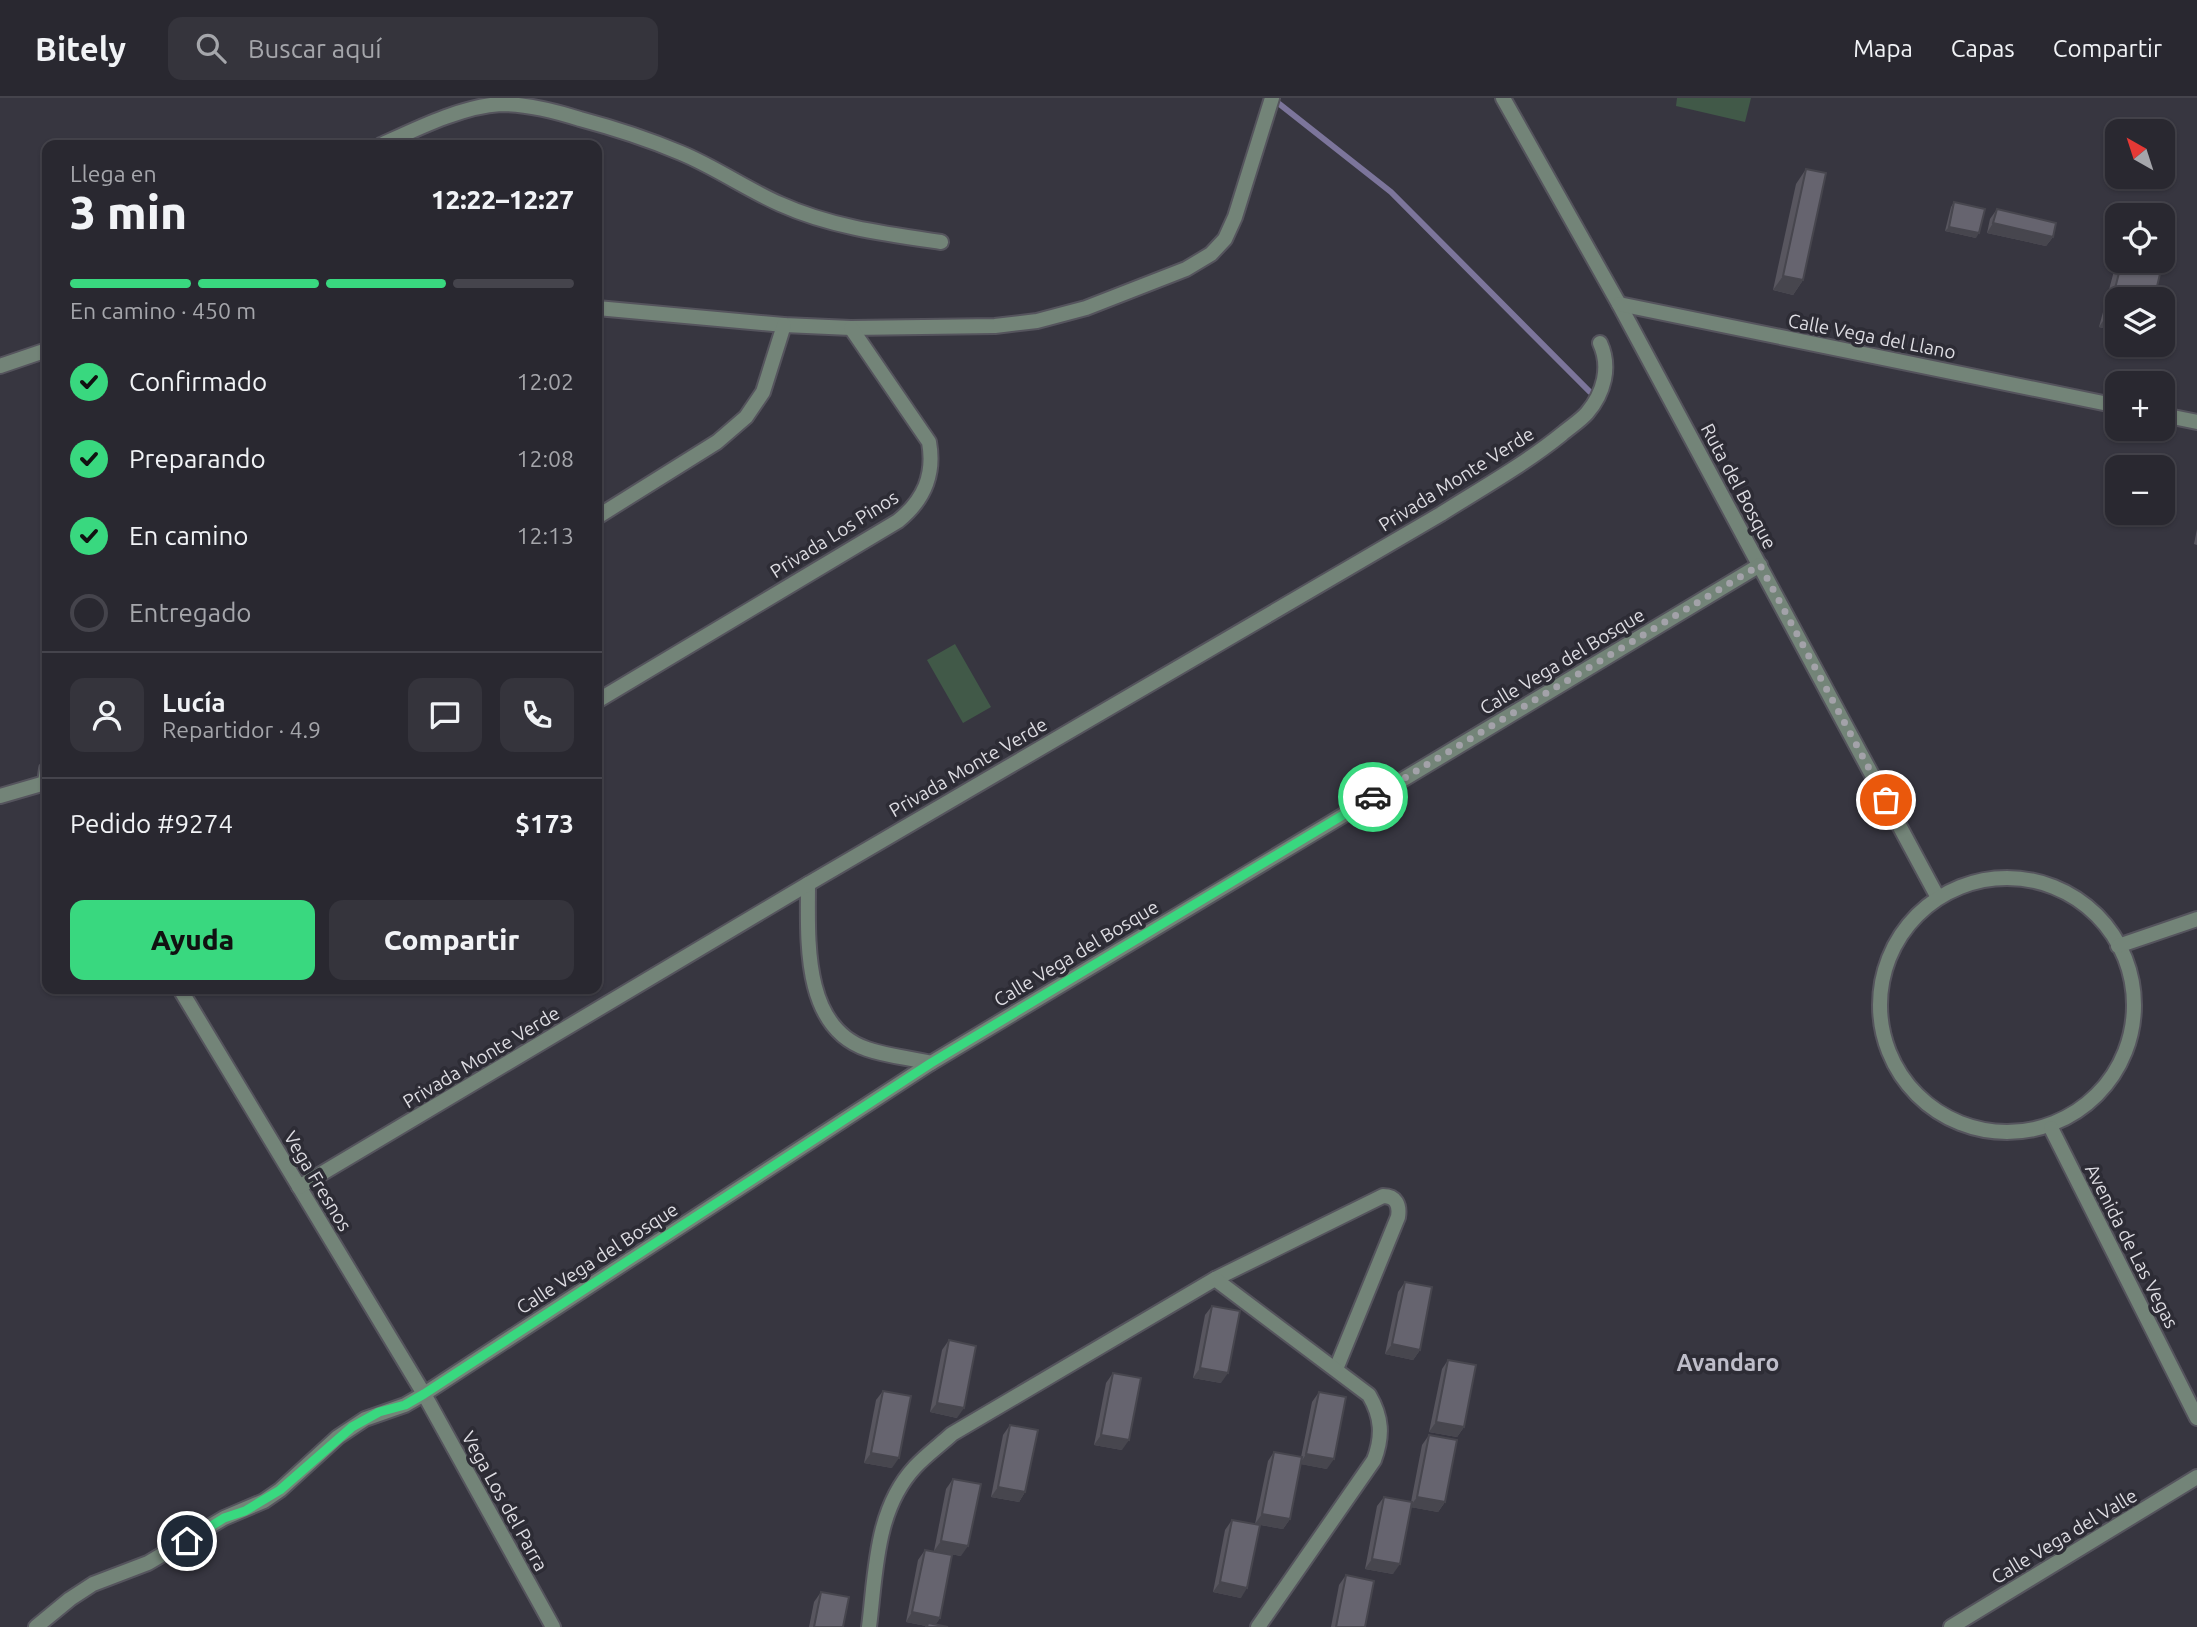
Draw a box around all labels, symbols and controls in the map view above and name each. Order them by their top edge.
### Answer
search box [168,17,658,80]
icon: search [192,29,230,67]
text: Bitely [35,30,126,67]
text: Buscar aquí [248,34,382,63]
text: Mapa [1853,35,1913,62]
text: Capas [1951,35,2015,62]
text: Compartir [2053,35,2162,62]
north arrow [2105,119,2175,189]
map controls [2105,119,2175,525]
text: Llega en [70,161,157,186]
text: 12:22–12:27 [431,185,574,214]
text: 3 min [70,186,187,238]
button: locate [2105,203,2175,273]
button: layers [2105,287,2175,357]
text: En camino · 450 m [70,298,256,323]
street label: Calle Vega del Llano [1786,309,1958,363]
icon: check [70,363,108,401]
text: Confirmado [129,367,267,396]
text: 12:02 [516,369,574,394]
button: + [2105,371,2175,441]
street label: Ruta del Bosque [1697,419,1781,553]
street label: Privada Monte Verde [1374,422,1538,536]
icon: check [70,440,108,478]
text: Preparando [129,444,266,473]
text: 12:08 [516,446,574,471]
button: − [2105,455,2175,525]
street label: Privada Los Pinos [766,486,902,582]
icon: check [70,517,108,555]
text: En camino [129,521,249,550]
text: 12:13 [516,523,574,548]
text: Entregado [129,598,252,627]
street label: Calle Vega del Bosque [1476,603,1648,719]
button: person [70,678,144,752]
button: chat [408,678,482,752]
button: phone [500,678,574,752]
text: Lucía [162,688,226,717]
street label: Privada Monte Verde [885,713,1051,821]
text: Repartidor · 4.9 [162,717,321,742]
courier [1338,762,1408,832]
pin [1856,770,1916,830]
icon: car [1354,778,1392,816]
icon: bag [1867,781,1905,819]
text: Pedido #9274 [70,809,233,838]
text: $173 [515,809,574,838]
street label: Calle Vega del Bosque [990,895,1162,1011]
button: Ayuda [70,900,315,980]
button: Compartir [329,900,574,980]
street label: Privada Monte Verde [399,1002,563,1112]
street label: Vega Fresnos [280,1127,356,1235]
street label: Avenida de Las Vegas [2081,1160,2183,1332]
street label: Calle Vega del Bosque [512,1198,682,1318]
district label: Avandaro [1677,1350,1779,1375]
street label: Vega Los del Parra [457,1427,553,1575]
street label: Calle Vega del Valle [1987,1484,2141,1588]
pin [157,1511,217,1571]
icon: home [168,1522,206,1560]

